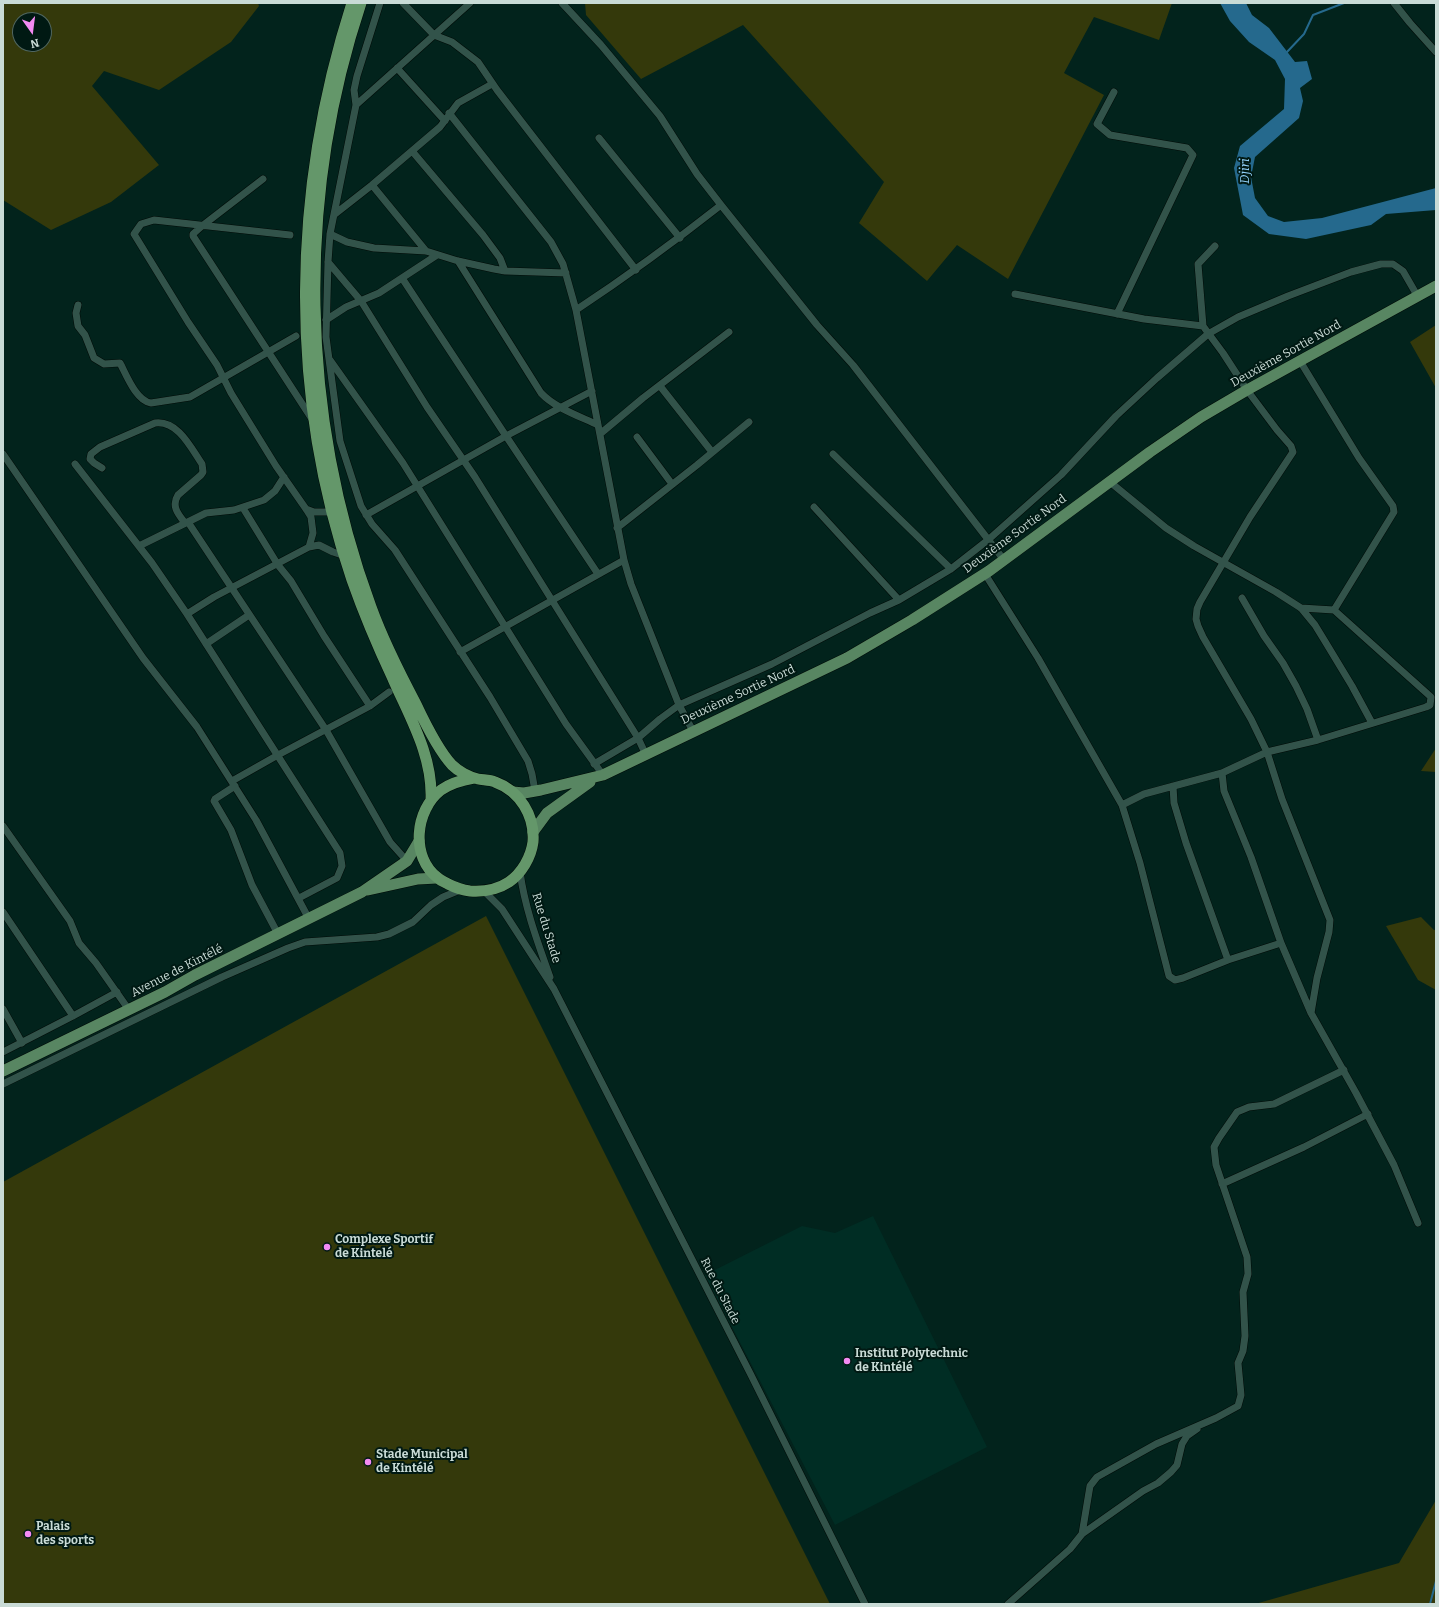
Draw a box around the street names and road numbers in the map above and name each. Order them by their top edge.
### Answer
street label: Deuxième Sortie Nord [1228,318,1344,390]
street label: Deuxième Sortie Nord [961,492,1069,576]
street label: Deuxième Sortie Nord [679,662,797,728]
street label: Rue du Stade [529,891,563,965]
street label: Avenue de Kintélé [129,942,225,1000]
street label: Rue du Stade [697,1255,743,1327]

